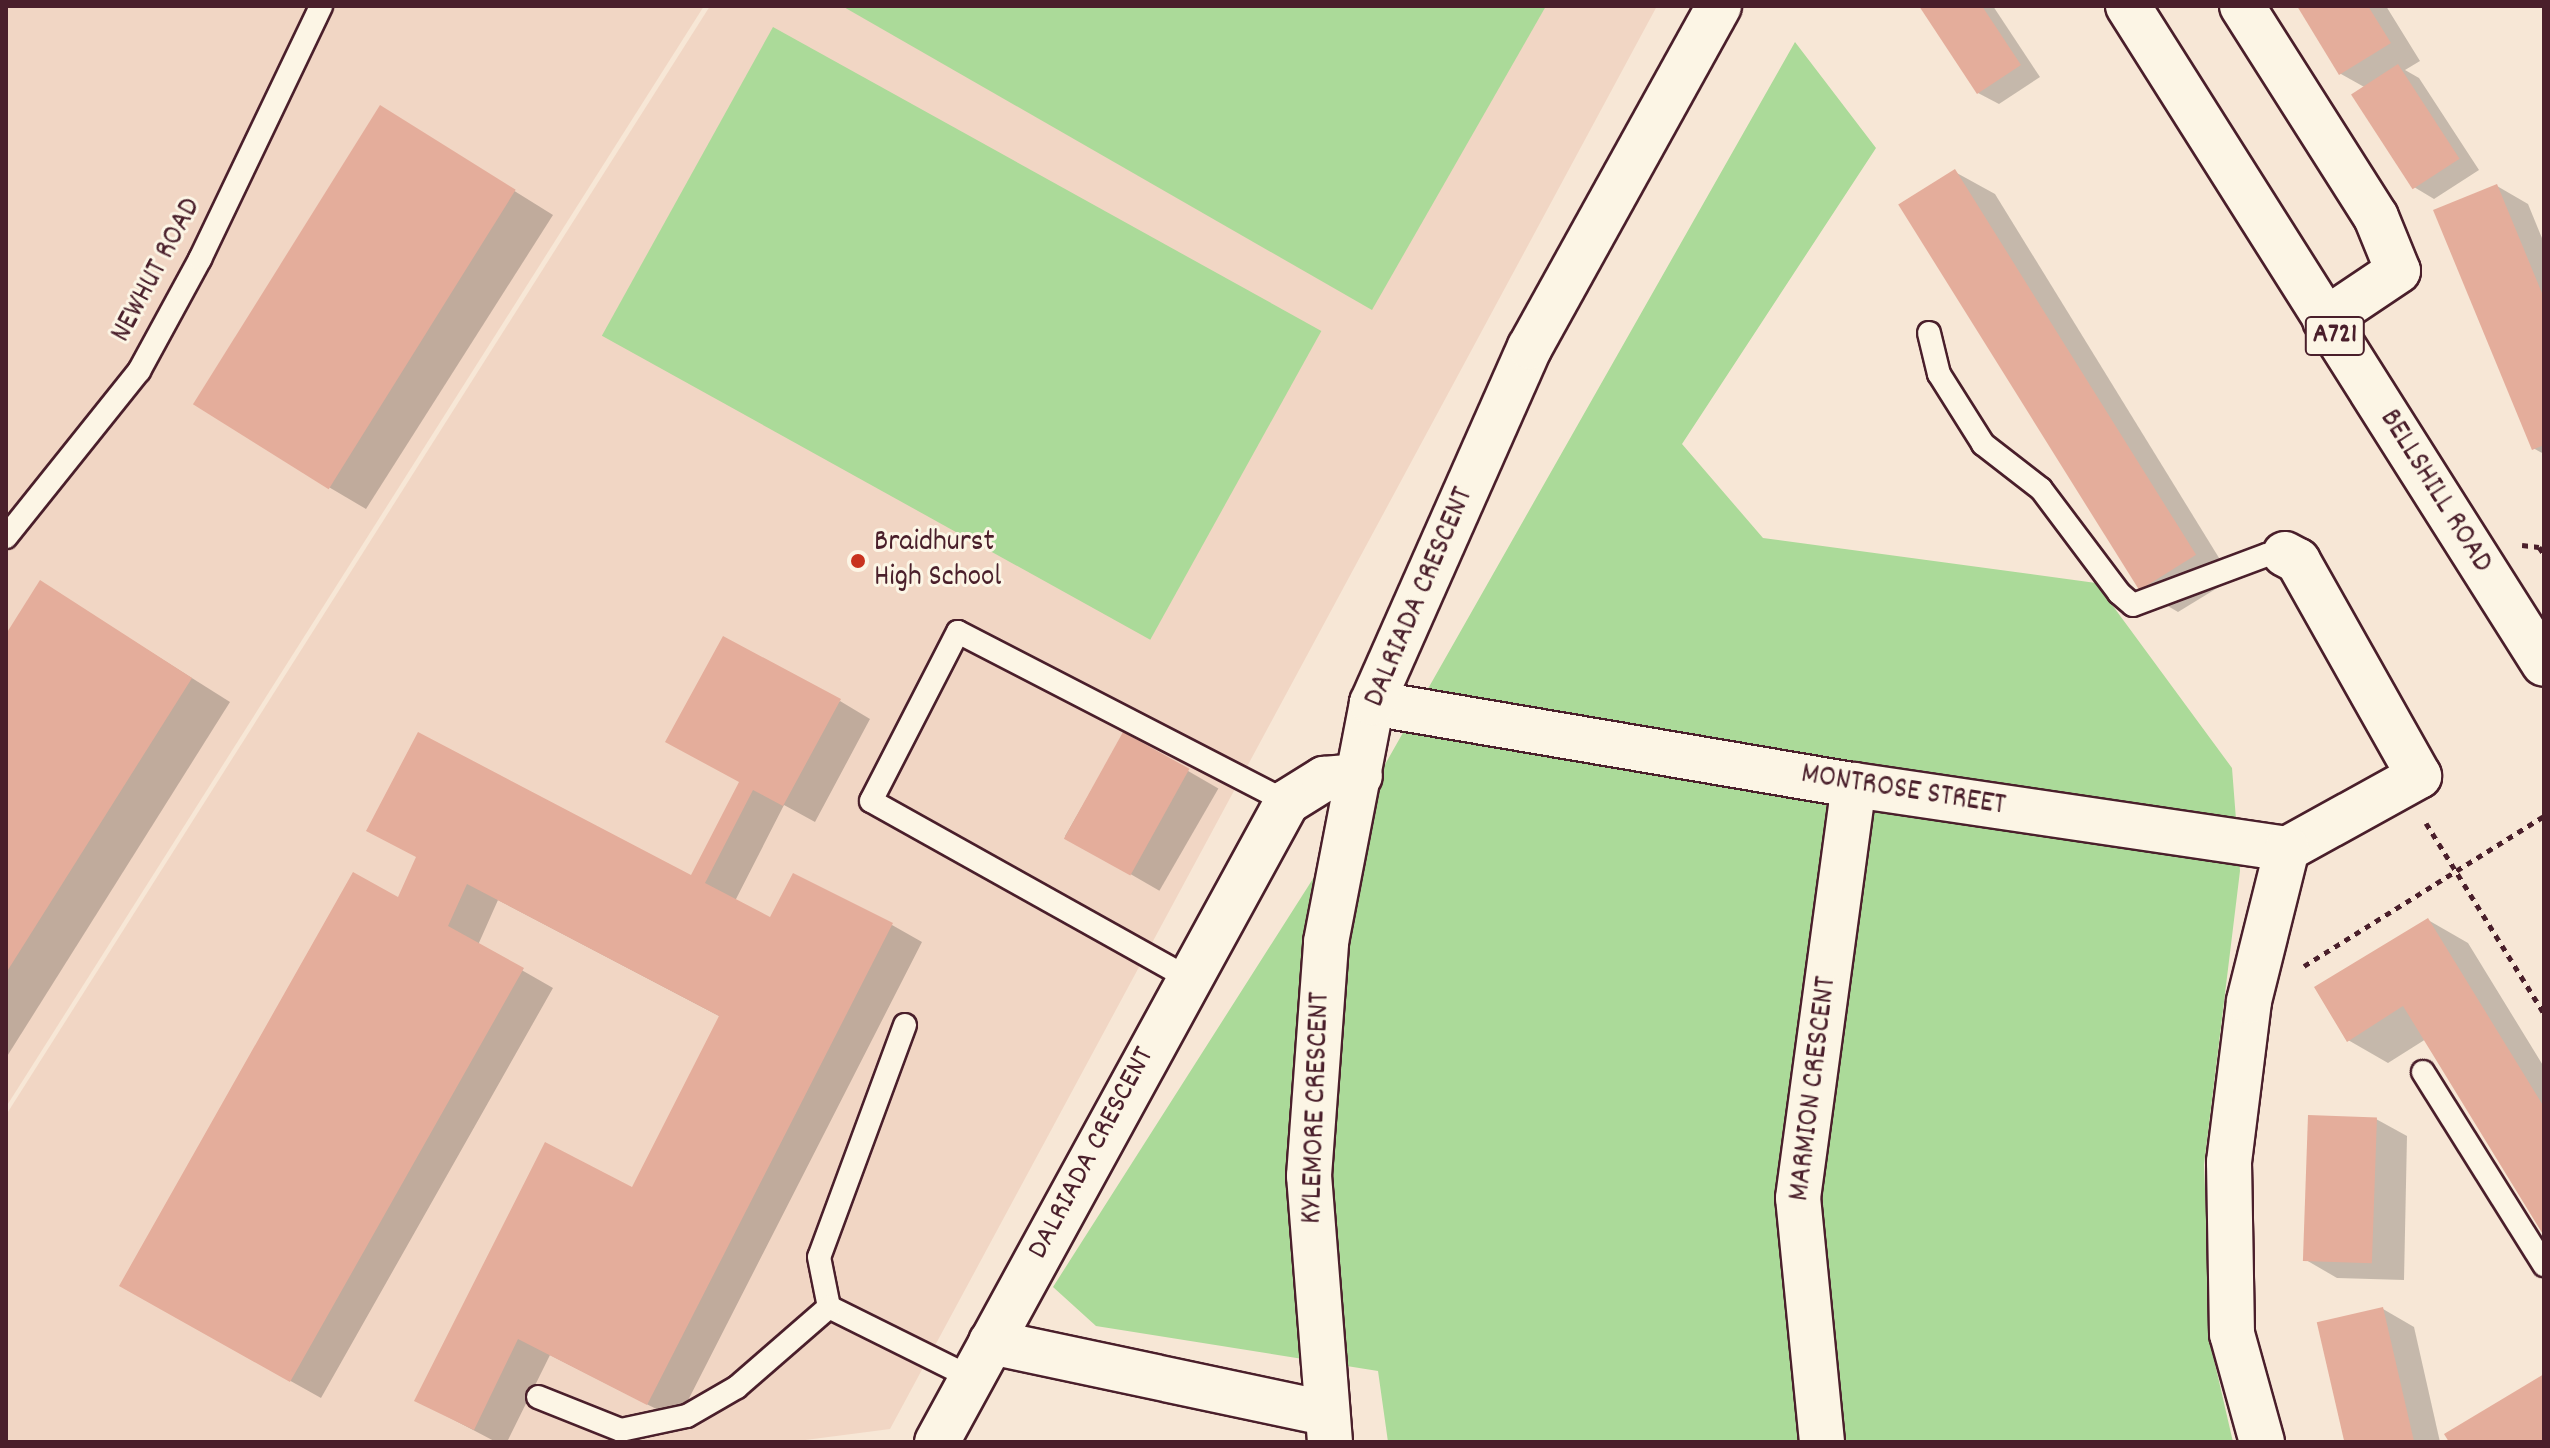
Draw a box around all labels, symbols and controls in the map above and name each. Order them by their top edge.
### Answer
street label: NEWHUT ROAD [105,193,211,349]
road number: A721 [2303,312,2367,360]
street label: BELLSHILL ROAD [2370,404,2498,580]
street label: DALRIADA CRESCENT [1359,483,1483,713]
place label: Braidhurst High School [874,526,1001,596]
marker: Braidhurst High School [849,552,867,570]
street label: MONTROSE STREET [1798,758,2008,826]
street label: MARMION CRESCENT [1783,975,1847,1203]
street label: KYLEMORE CRESCENT [1296,991,1340,1225]
street label: DALRIADA CRESCENT [1022,1042,1164,1266]

